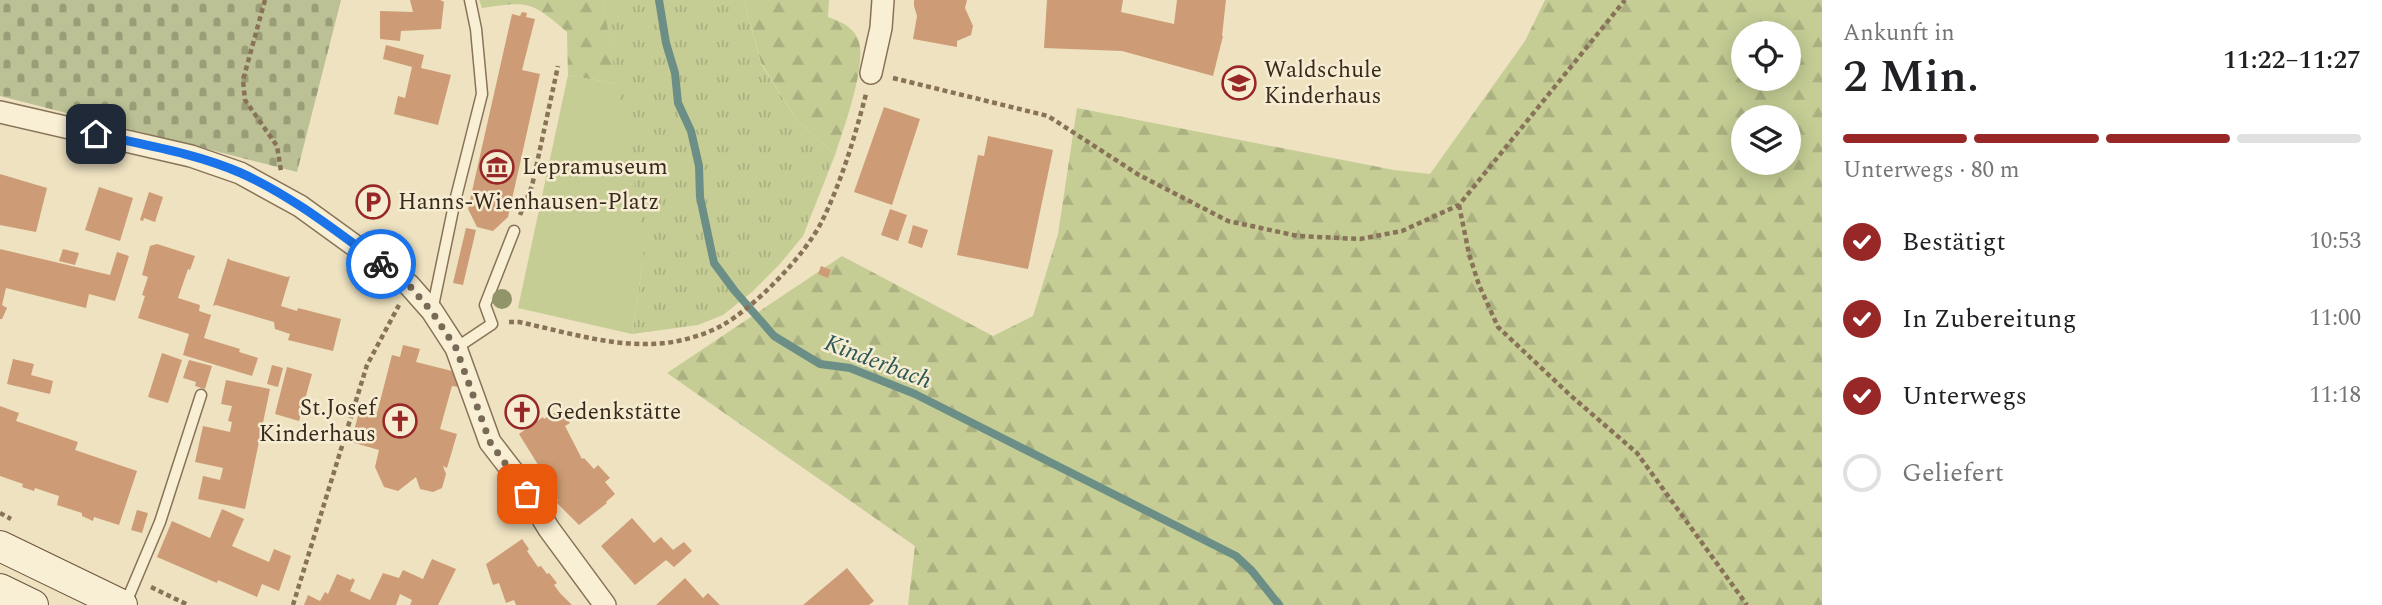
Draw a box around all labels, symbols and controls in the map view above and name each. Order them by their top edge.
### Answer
text: Ankunft in [1843,16,1955,51]
map controls [1731,21,1801,175]
button: locate [1731,21,1801,91]
text: 11:22–11:27 [2223,40,2361,80]
text: 2 Min. [1843,42,1979,112]
place label: Waldschule Kinderhaus [1264,53,1382,114]
school or university icon: Waldschule Kinderhaus [1220,64,1258,102]
pin [66,104,126,164]
button: layers [1731,105,1801,175]
icon: home [77,115,115,153]
museum icon: Lepramuseum [478,148,516,186]
place label: Lepramuseum [522,150,668,185]
text: Unterwegs · 80 m [1843,153,2019,188]
parking icon: Hanns-Wienhausen-Platz [354,183,392,221]
place label: Hanns-Wienhausen-Platz [398,185,659,220]
text: Bestätigt [1902,222,2006,262]
icon: check [1843,223,1881,261]
text: 10:53 [2309,224,2361,259]
courier [346,229,416,299]
icon: bike [362,245,400,283]
text: In Zubereitung [1902,299,2076,339]
icon: check [1843,300,1881,338]
text: 11:00 [2309,301,2361,336]
water label: Kinderbach [819,325,937,399]
text: Unterwegs [1902,376,2027,416]
icon: check [1843,377,1881,415]
text: 11:18 [2309,378,2361,413]
place label: St.Josef Kinderhaus [259,391,378,452]
church icon: Gedenkstätte [503,393,541,431]
place label: Gedenkstätte [546,395,681,430]
church icon: St.Josef Kinderhaus [381,402,419,440]
text: Geliefert [1902,453,2004,493]
pin [497,464,557,524]
icon: bag [508,475,546,513]

